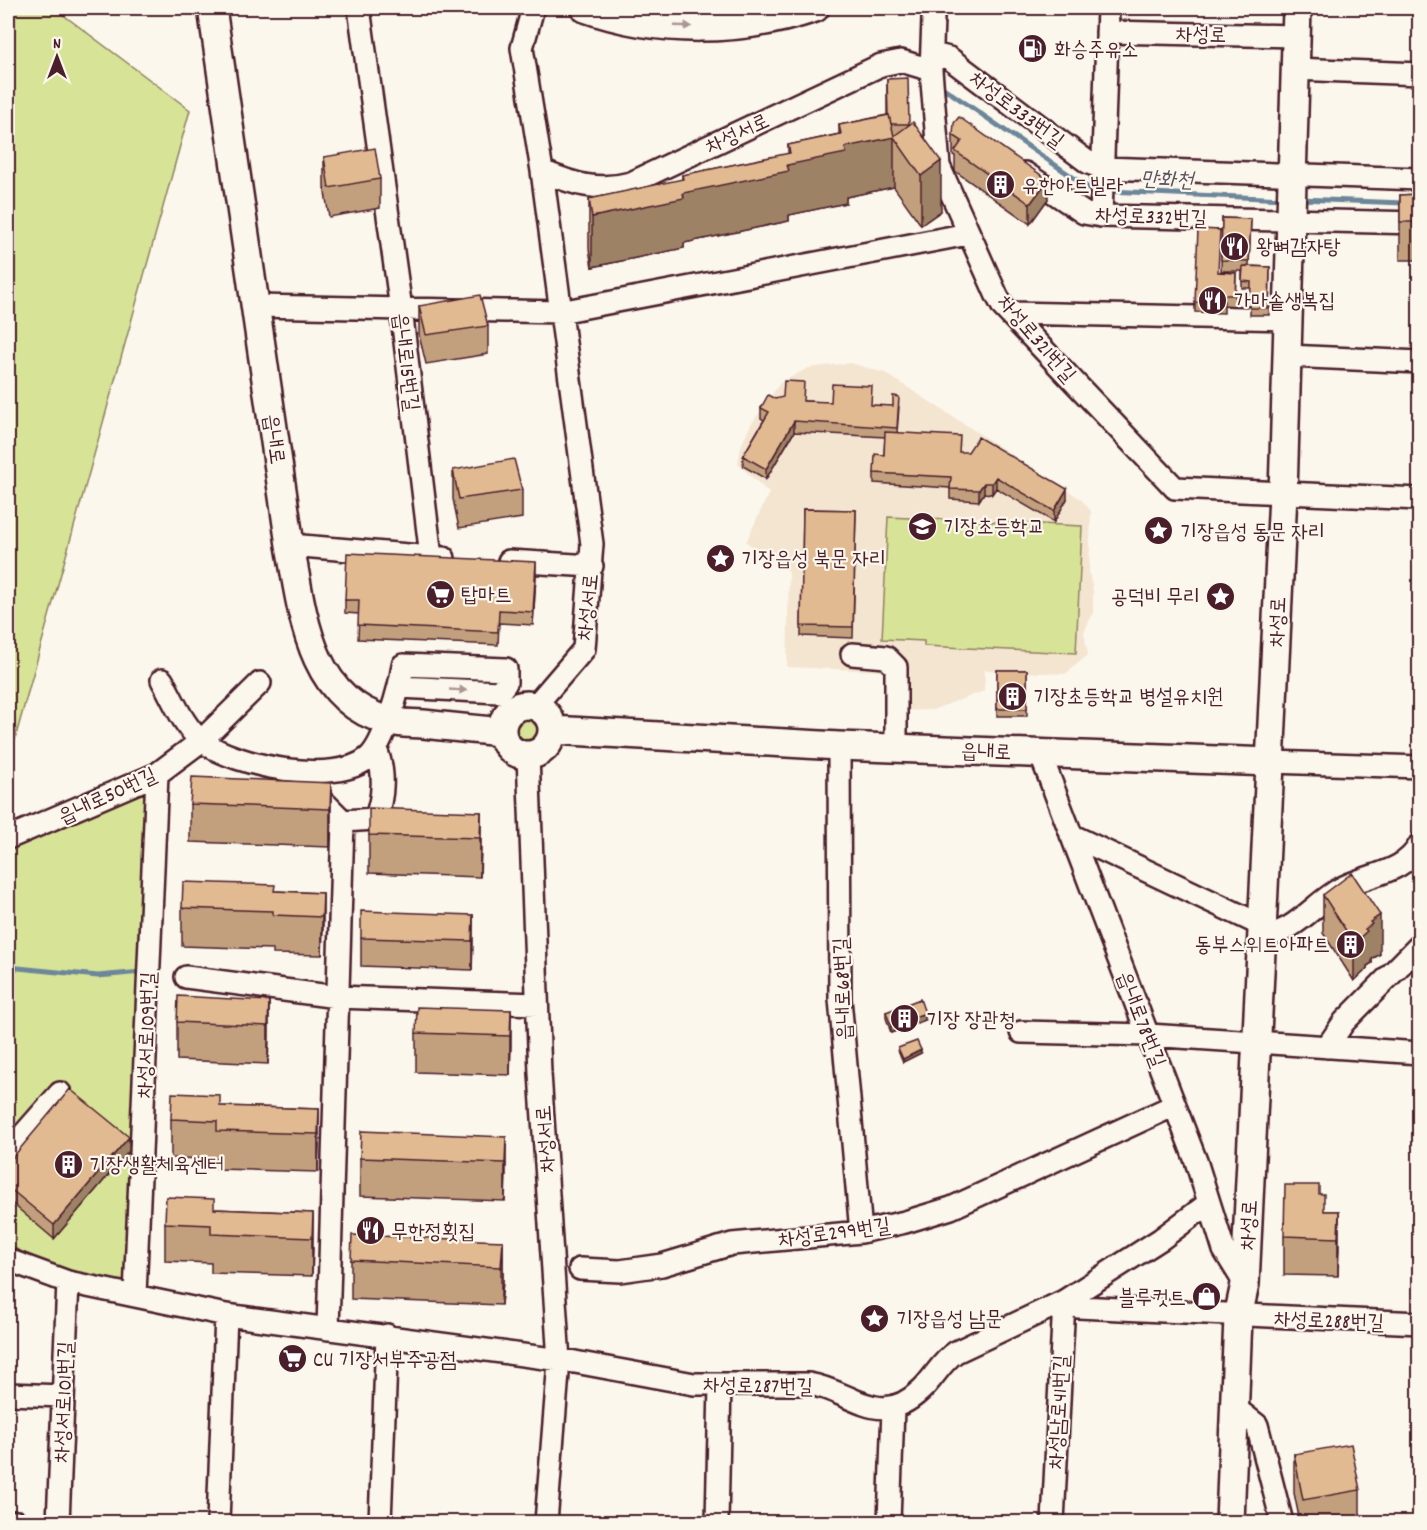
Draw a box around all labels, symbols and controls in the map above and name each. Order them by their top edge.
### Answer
one-way arrow [673,22,692,31]
street label: 차성로 [1175,22,1227,52]
north arrow [27,27,87,87]
text: N [53,33,61,56]
fuel station icon: 화승주유소 [1017,33,1049,65]
place label: 화승주유소 [1054,37,1139,67]
street label: 차성로333번길 [961,66,1069,157]
street label: 차성서로 [701,108,775,164]
water label: 만화천 [1140,165,1196,198]
building icon: 유한아트빌라 [985,169,1017,201]
place label: 유한아트빌라 [1022,173,1123,203]
street label: 차성로332번길 [1094,202,1208,236]
restaurant icon: 왕뼈감자탕 [1219,230,1251,262]
place label: 왕뼈감자탕 [1256,234,1341,264]
restaurant icon: 가마솥생복집 [1197,284,1229,316]
place label: 가마솥생복집 [1234,288,1335,318]
street label: 차성로321번길 [988,290,1081,390]
street label: 읍내로15번길 [383,311,425,413]
street label: 읍내로 [254,412,290,467]
school or university icon: 기장초등학교 [906,510,938,542]
place label: 기장초등학교 [943,514,1044,544]
place icon: 기장읍성 동문 자리 [1143,515,1175,547]
place label: 기장읍성 동문 자리 [1180,519,1325,549]
place icon: 기장읍성 북문 자리 [704,542,736,574]
place label: 기장읍성 북문 자리 [741,546,886,576]
street label: 차성서로 [572,572,608,642]
supermarket icon: 탑마트 [424,578,456,610]
place icon: 공덕비 무리 [1205,580,1237,612]
place label: 탑마트 [461,582,512,612]
place label: 공덕비 무리 [1111,584,1200,614]
street label: 차성로 [1264,596,1296,648]
building icon: 기장초등학교 병설유치원 [996,680,1028,712]
place label: 기장초등학교 병설유치원 [1033,684,1224,714]
one-way arrow [449,686,468,695]
street label: 읍내로 [960,738,1012,770]
street label: 읍내로50번길 [54,762,163,834]
building icon: 동부스위트아파트 [1335,928,1367,960]
place label: 동부스위트아파트 [1195,932,1330,962]
street label: 읍내로68번길 [828,937,862,1041]
street label: 읍내로78번길 [1107,968,1171,1073]
street label: 차성서로109번길 [132,971,166,1099]
building icon: 기장 장관청 [889,1003,921,1035]
place label: 기장 장관청 [926,1007,1015,1037]
street label: 차성서로 [531,1104,565,1174]
building icon: 기장생활체육센터 [52,1148,84,1180]
place label: 기장생활체육센터 [89,1152,224,1182]
street label: 차성로 [1235,1199,1267,1251]
street label: 차성로299번길 [776,1212,893,1258]
restaurant icon: 무한정횟집 [354,1215,386,1247]
place label: 무한정횟집 [391,1219,476,1249]
shop icon: 블루컷트 [1191,1281,1223,1313]
place label: 블루컷트 [1118,1285,1186,1315]
place icon: 기장읍성 남문 [859,1302,891,1334]
place label: 기장읍성 남문 [896,1306,1002,1336]
street label: 차성로288번길 [1273,1306,1385,1340]
street label: 차성서로101번길 [49,1341,83,1464]
supermarket icon: CU 기장서부주공점 [276,1343,308,1375]
place label: CU 기장서부주공점 [313,1347,457,1377]
street label: 차성남로41번길 [1043,1354,1079,1470]
street label: 차성로287번길 [703,1372,813,1404]

